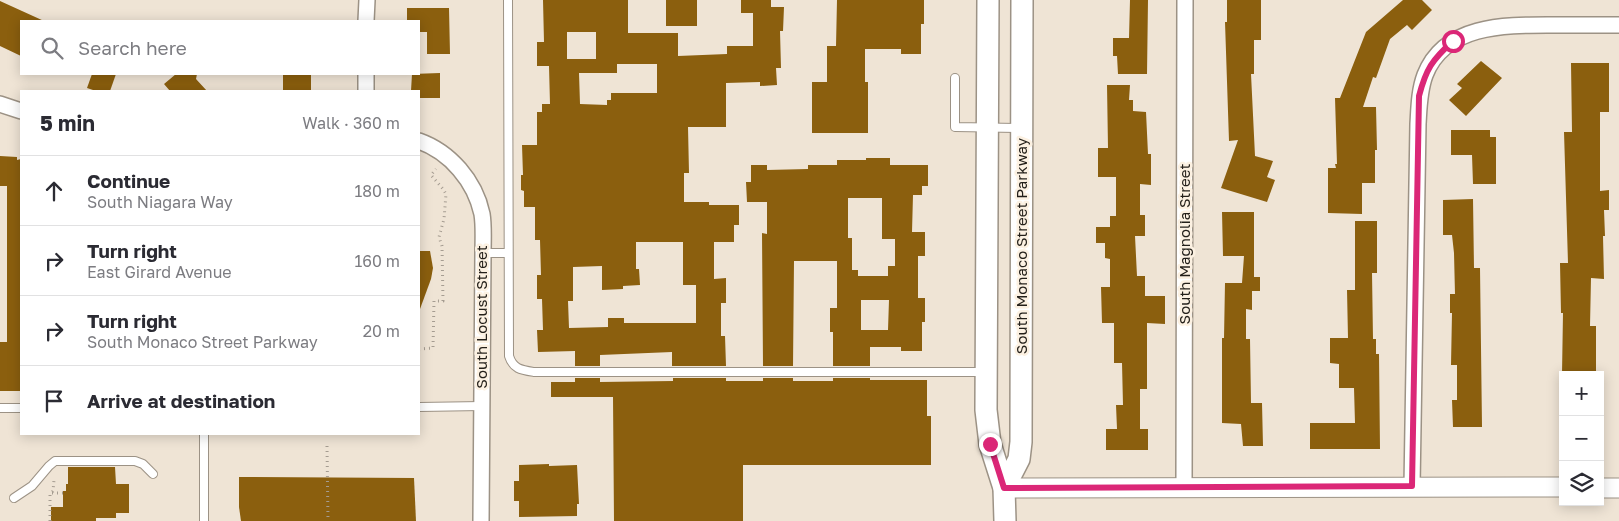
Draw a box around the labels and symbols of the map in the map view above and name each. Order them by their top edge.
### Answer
route start [1442,30,1465,53]
street label: South Monaco Street Parkway [1012,137,1030,354]
street label: South Magnolia Street [1175,164,1193,324]
street label: South Locust Street [472,245,490,389]
route end [979,433,1002,456]

